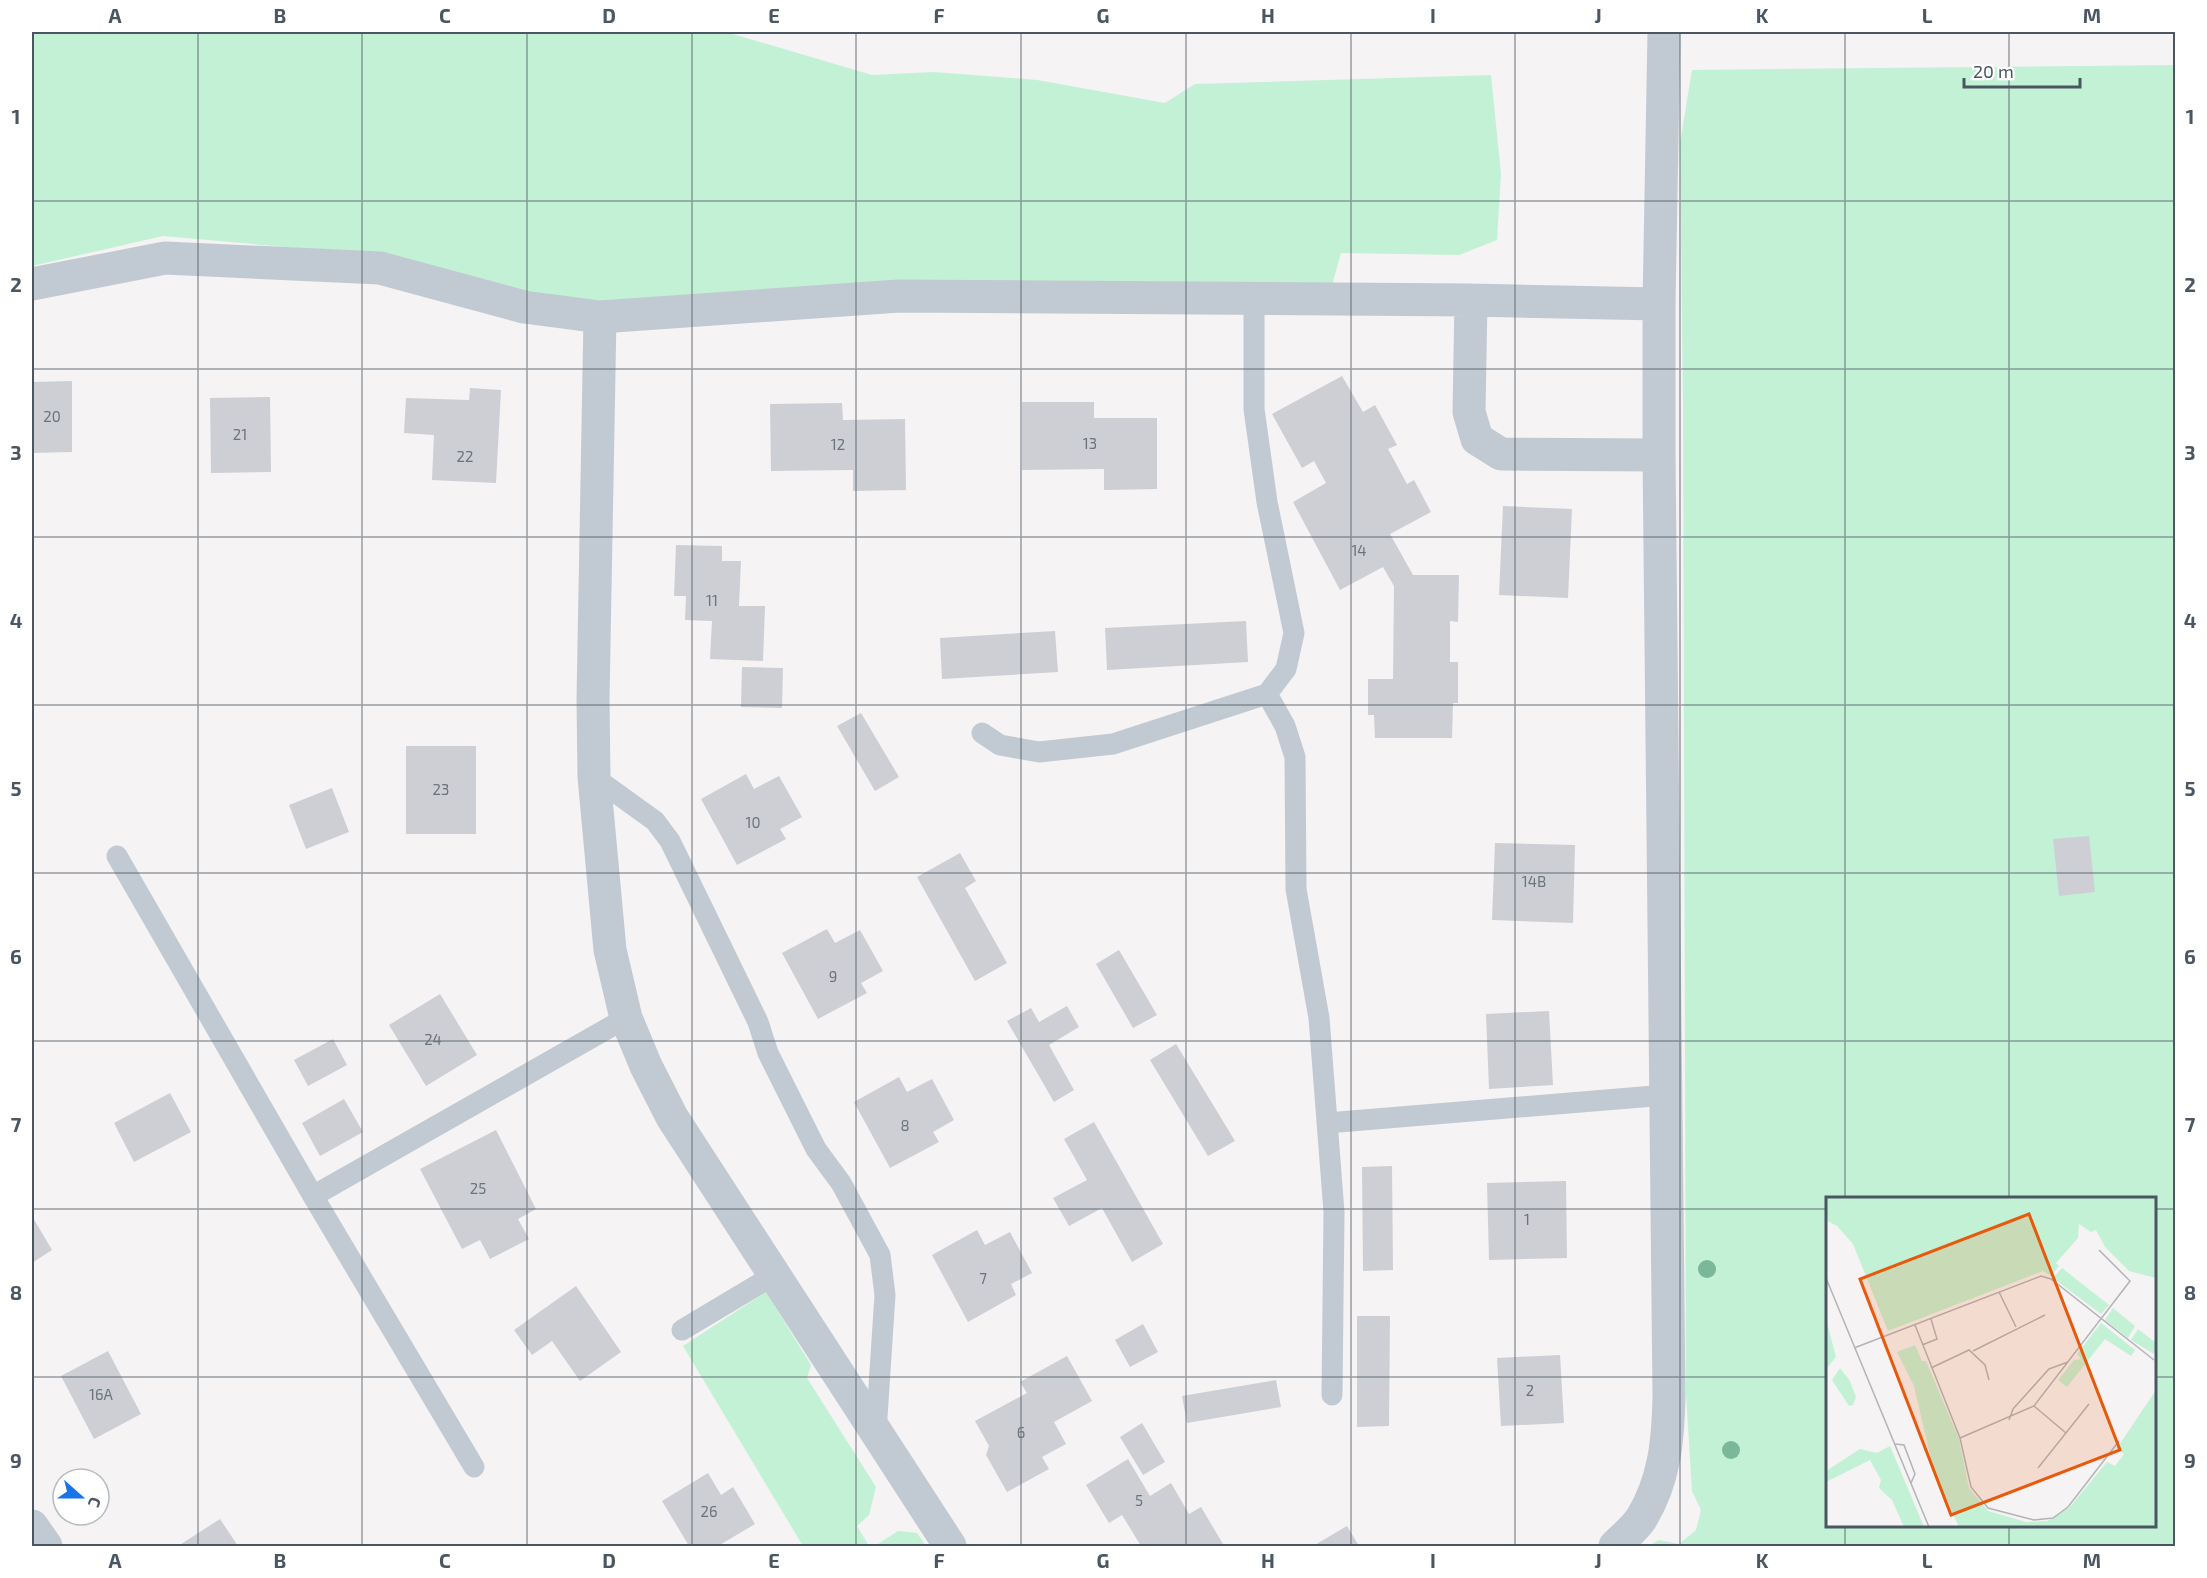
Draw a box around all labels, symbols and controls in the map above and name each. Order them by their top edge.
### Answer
text: A [108,3,122,27]
text: B [274,3,286,27]
text: C [439,3,451,27]
text: D [602,3,616,27]
text: E [768,3,780,27]
text: F [933,3,945,27]
text: G [1097,3,1109,27]
text: H [1261,3,1275,27]
text: I [1430,3,1436,27]
text: J [1594,3,1602,27]
text: K [1756,3,1769,27]
text: L [1922,3,1933,27]
text: M [2083,3,2101,27]
scale bar [1964,51,2080,89]
text: 20 m [1973,60,2014,82]
text: 1 [12,104,20,128]
text: 1 [2186,104,2194,128]
text: 2 [10,272,22,296]
text: 2 [2184,272,2196,296]
house number: 20 [43,407,61,425]
house number: 21 [233,425,247,443]
house number: 13 [1083,434,1097,452]
house number: 12 [831,435,845,453]
text: 3 [10,440,22,464]
text: 3 [2184,440,2196,464]
house number: 22 [457,447,473,465]
house number: 14 [1351,541,1367,559]
house number: 11 [706,591,718,609]
text: 4 [10,608,23,632]
text: 4 [2184,608,2197,632]
text: 5 [10,776,22,800]
text: 5 [2184,776,2196,800]
house number: 23 [433,780,449,798]
house number: 10 [745,813,761,831]
house number: 14В [1522,872,1546,890]
text: 6 [10,944,22,968]
text: 6 [2184,944,2196,968]
house number: 9 [829,967,837,985]
house number: 24 [424,1030,442,1048]
text: 7 [11,1112,22,1136]
text: 7 [2185,1112,2196,1136]
house number: 8 [900,1116,910,1134]
house number: 25 [470,1179,486,1197]
inset map [1826,1197,2156,1527]
house number: 1 [1524,1210,1530,1228]
house number: 7 [979,1269,987,1287]
text: 8 [10,1280,22,1304]
text: 8 [2184,1280,2196,1304]
house number: 2 [1526,1381,1534,1399]
house number: 16А [89,1385,114,1403]
house number: 6 [1017,1423,1025,1441]
text: 9 [10,1448,22,1472]
text: 9 [2184,1448,2196,1472]
north arrow [51,1467,111,1527]
house number: 5 [1135,1491,1143,1509]
text: С [85,1495,106,1510]
house number: 26 [700,1502,718,1520]
text: A [108,1548,122,1572]
text: B [274,1548,286,1572]
text: C [439,1548,451,1572]
text: D [602,1548,616,1572]
text: E [768,1548,780,1572]
text: F [933,1548,945,1572]
text: G [1097,1548,1109,1572]
text: H [1261,1548,1275,1572]
text: I [1430,1548,1436,1572]
text: J [1594,1548,1602,1572]
text: K [1756,1548,1769,1572]
text: L [1922,1548,1933,1572]
text: M [2083,1548,2101,1572]

